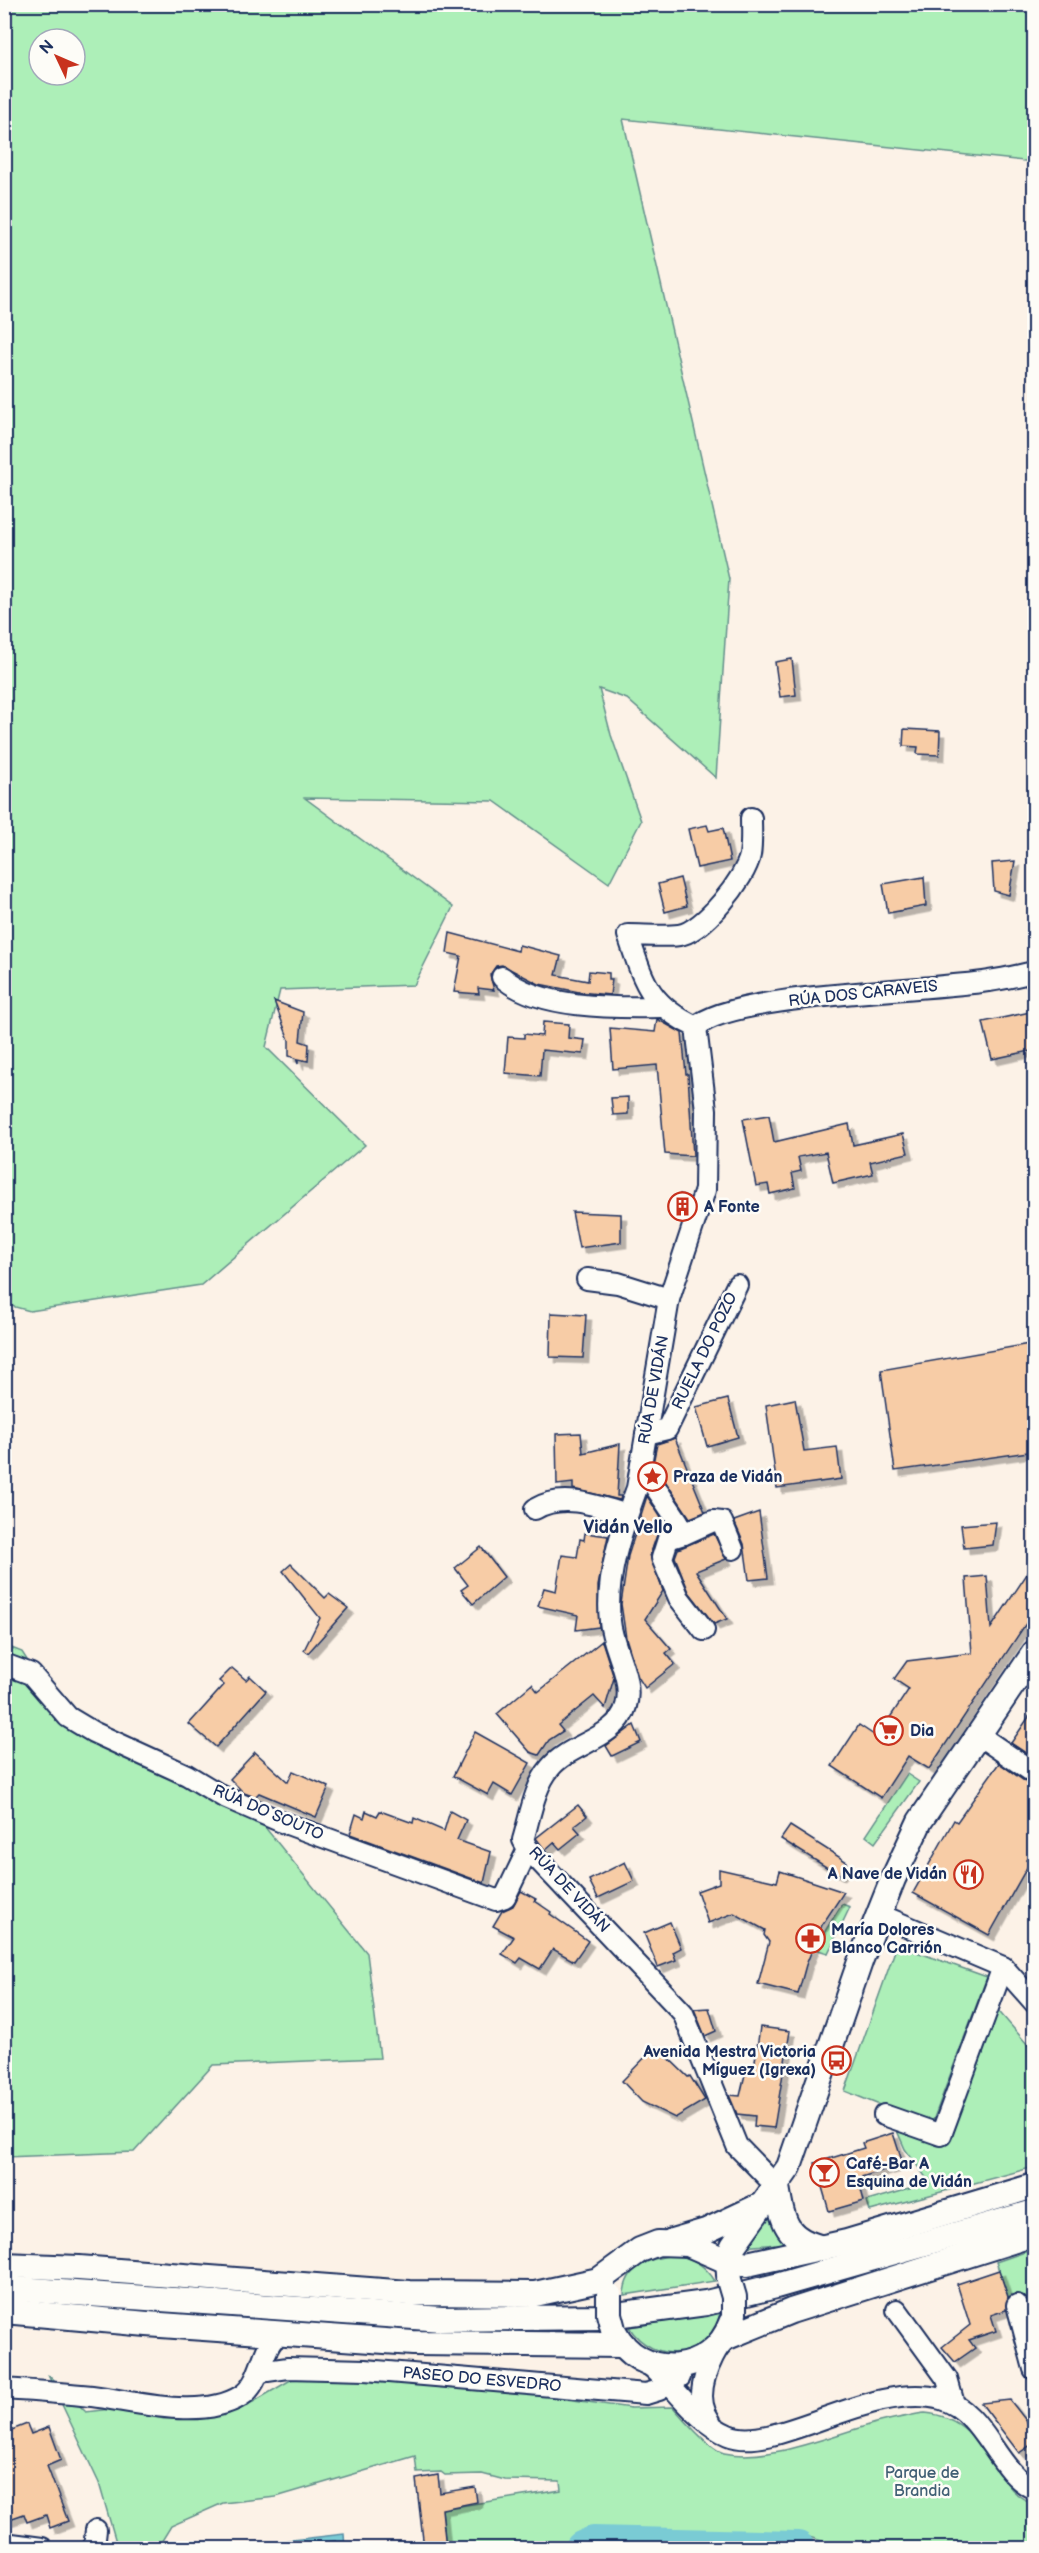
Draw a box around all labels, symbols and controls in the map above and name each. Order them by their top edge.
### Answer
north arrow [27,27,87,87]
text: N [36,37,58,59]
street label: RÚA DOS CARAVEIS [787,975,939,1011]
building icon: A Fonte [667,1191,699,1223]
place label: A Fonte [703,1198,760,1217]
street label: RUELA DO POZO [668,1289,742,1413]
street label: RÚA DE VIDÁN [633,1334,673,1446]
place icon: Praza de Vidán [636,1461,668,1493]
place label: Praza de Vidán [673,1468,782,1487]
district label: Vidán Vello [583,1517,673,1538]
supermarket icon: Dia [873,1715,905,1747]
place label: Dia [910,1722,934,1741]
street label: RÚA DO SOUTO [210,1779,327,1845]
street label: RÚA DE VIDÁN [524,1842,615,1937]
restaurant icon: A Nave de Vidán [952,1858,984,1890]
place label: A Nave de Vidán [827,1865,947,1884]
place label: María Dolores Blanco Carrión [831,1921,942,1958]
pharmacy icon: María Dolores Blanco Carrión [794,1923,826,1955]
place label: Avenida Mestra Victoria Míguez (Igrexa) [643,2043,816,2080]
bus stop icon: Avenida Mestra Victoria Míguez (Igrexa) [821,2045,853,2077]
place label: Café-Bar A Esquina de Vidán [846,2155,972,2192]
bar icon: Café-Bar A Esquina de Vidán [809,2157,841,2189]
street label: PASEO DO ESVEDRO [402,2364,562,2396]
park label: Parque de Brandia [885,2464,960,2501]

